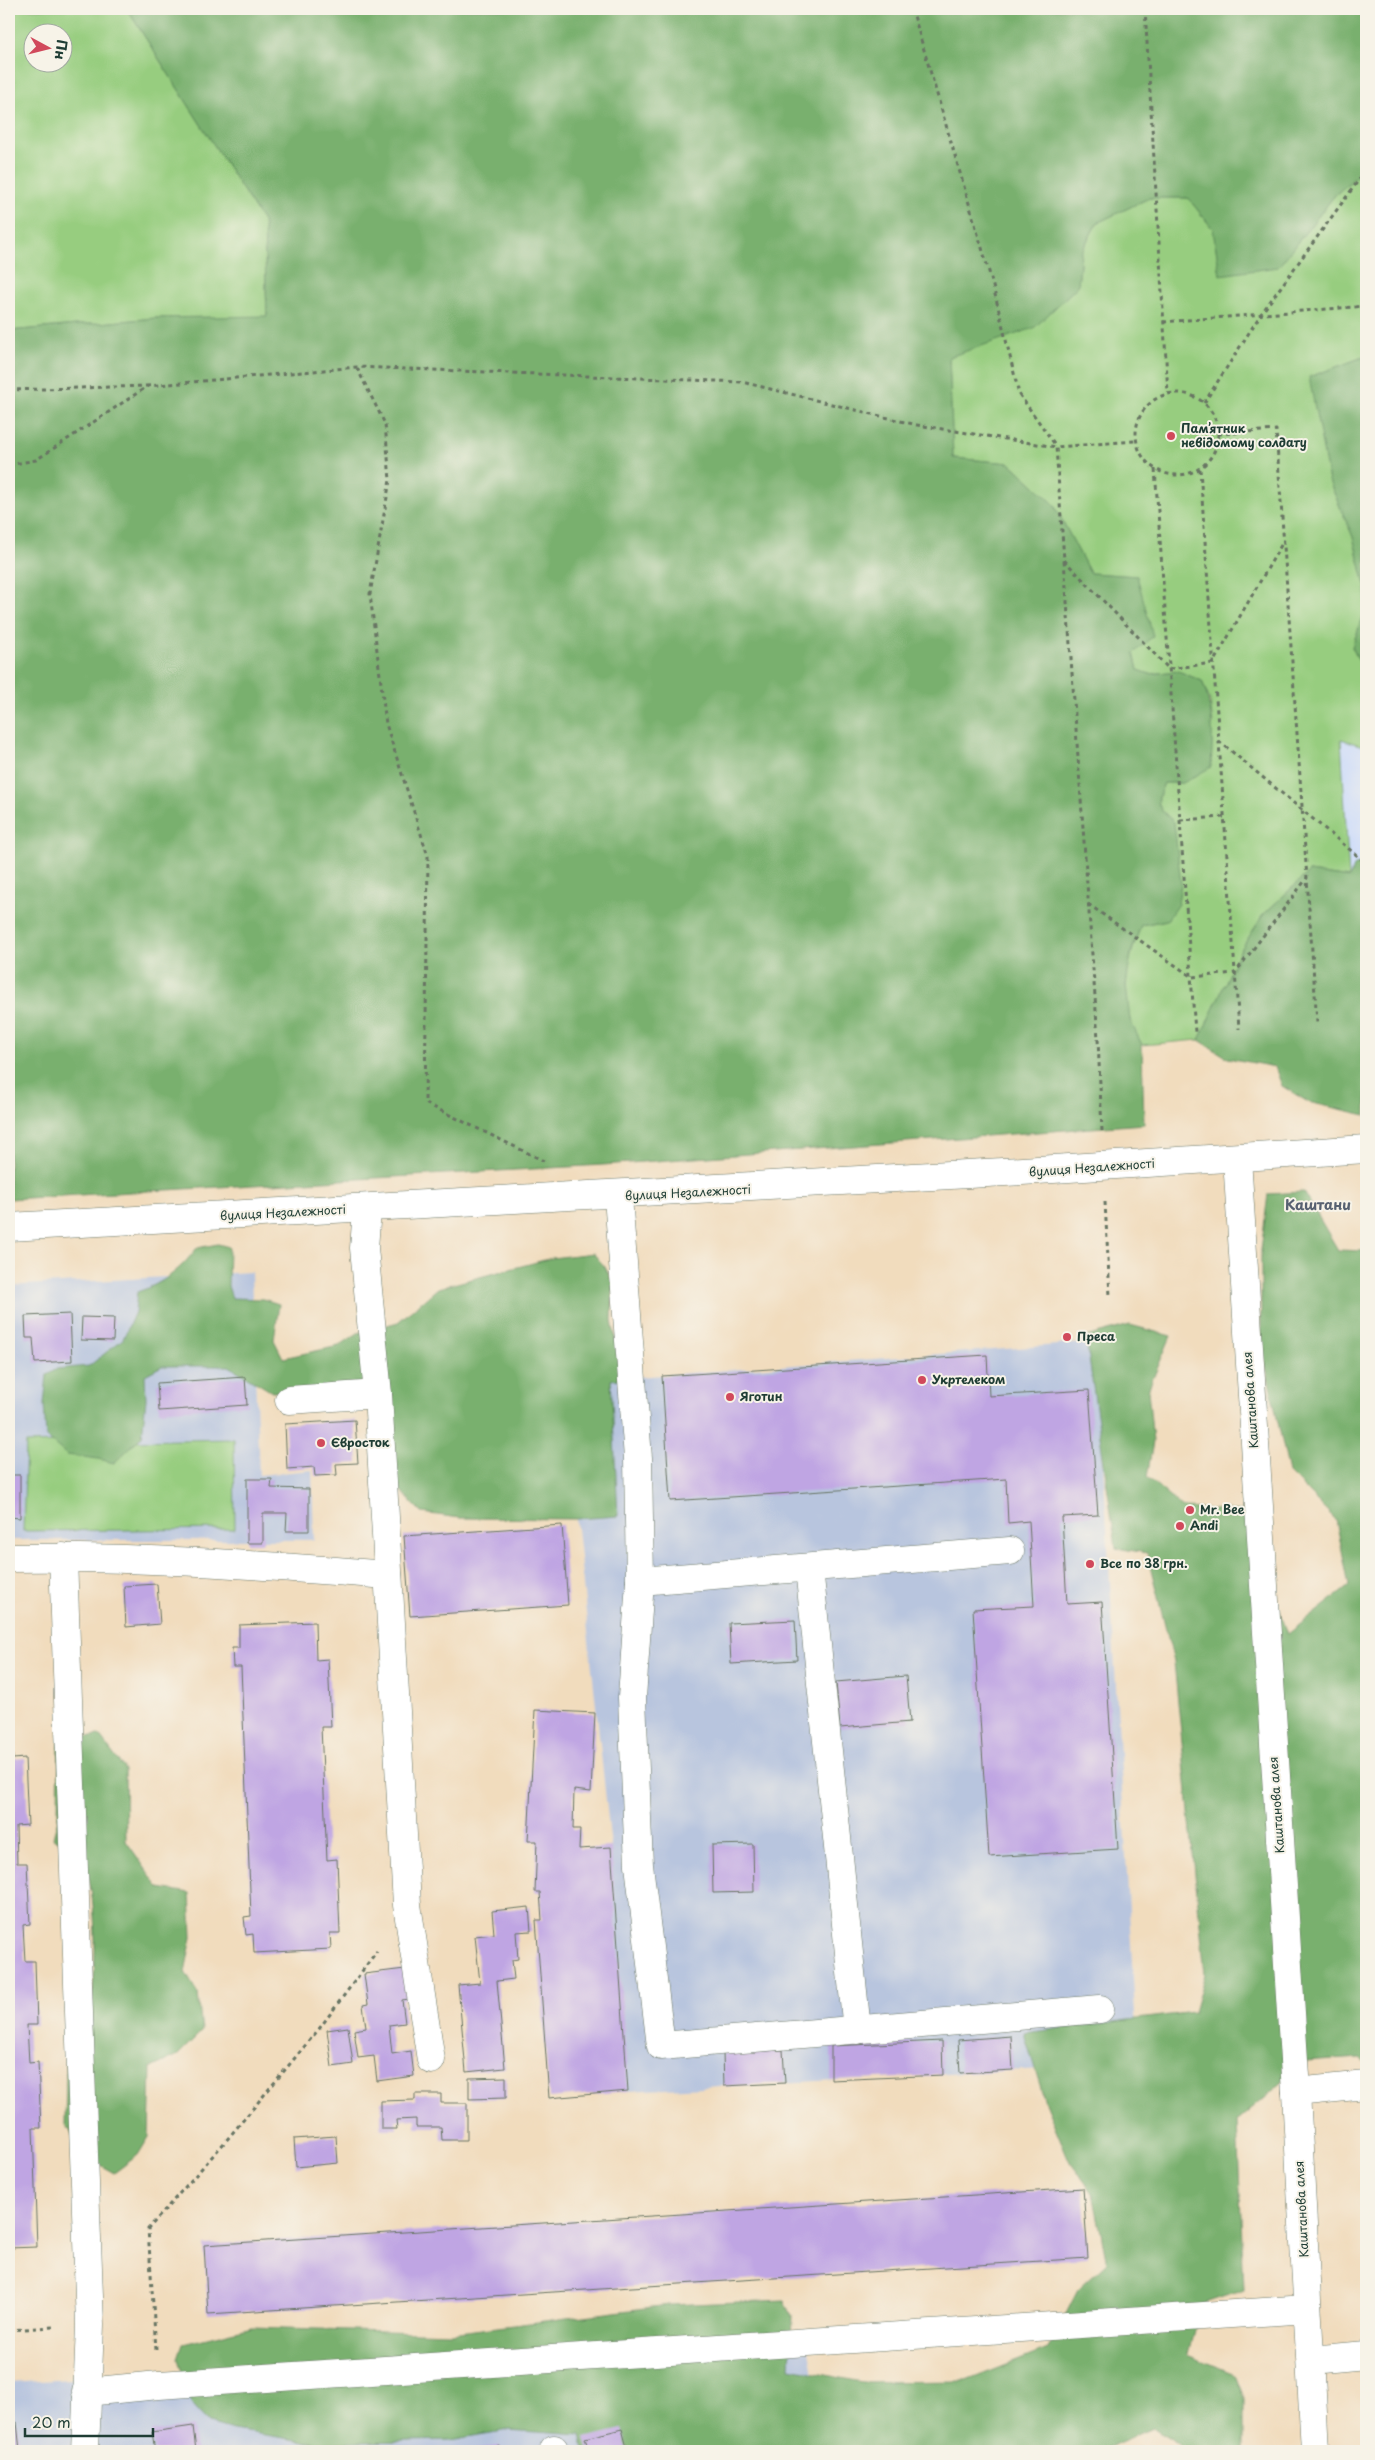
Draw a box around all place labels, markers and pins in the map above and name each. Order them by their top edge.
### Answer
place label: Пам’ятник невідомому солдату [1181,419,1307,451]
marker: Пам’ятник невідомому солдату [1165,430,1177,442]
place label: Преса [1077,1327,1115,1345]
marker: Преса [1061,1331,1073,1343]
place label: Укртелеком [931,1370,1005,1388]
marker: Укртелеком [916,1374,928,1386]
place label: Яготин [740,1387,783,1405]
marker: Яготин [724,1391,736,1403]
place label: Євросток [331,1433,390,1451]
marker: Євросток [315,1437,327,1449]
place label: Mr. Bee [1200,1500,1245,1518]
marker: Mr. Bee [1184,1504,1196,1516]
place label: Andi [1190,1516,1219,1534]
marker: Andi [1174,1520,1186,1532]
place label: Все по 38 грн. [1100,1554,1188,1572]
marker: Все по 38 грн. [1084,1558,1096,1570]

